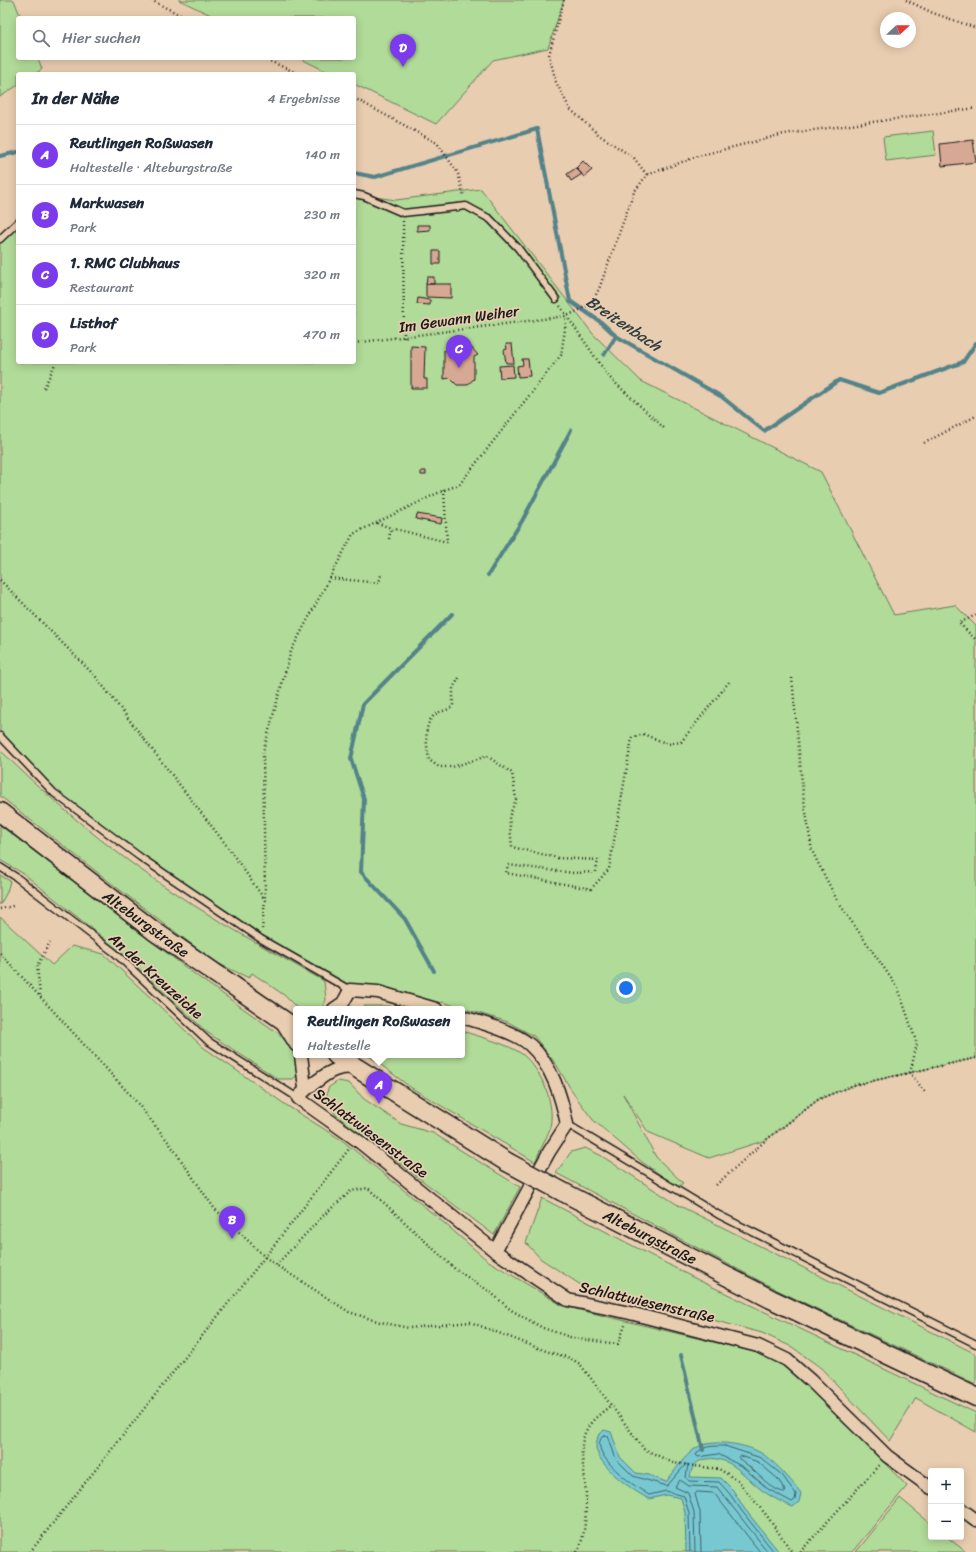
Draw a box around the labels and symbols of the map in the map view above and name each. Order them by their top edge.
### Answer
north arrow [880,12,916,48]
pin: D [390,34,416,67]
water label: Breitenbach [580,287,669,360]
street label: Im Gewann Weiher [396,298,522,340]
pin: C [446,335,472,368]
street label: Alteburgstraße [96,883,195,965]
street label: An der Kreuzeiche [102,926,209,1026]
your location [616,978,636,998]
pin: A [366,1071,392,1104]
street label: Schlattwiesenstraße [308,1081,434,1185]
street label: Alteburgstraße [597,1202,702,1272]
pin: B [219,1206,245,1239]
street label: Schlattwiesenstraße [577,1274,717,1330]

